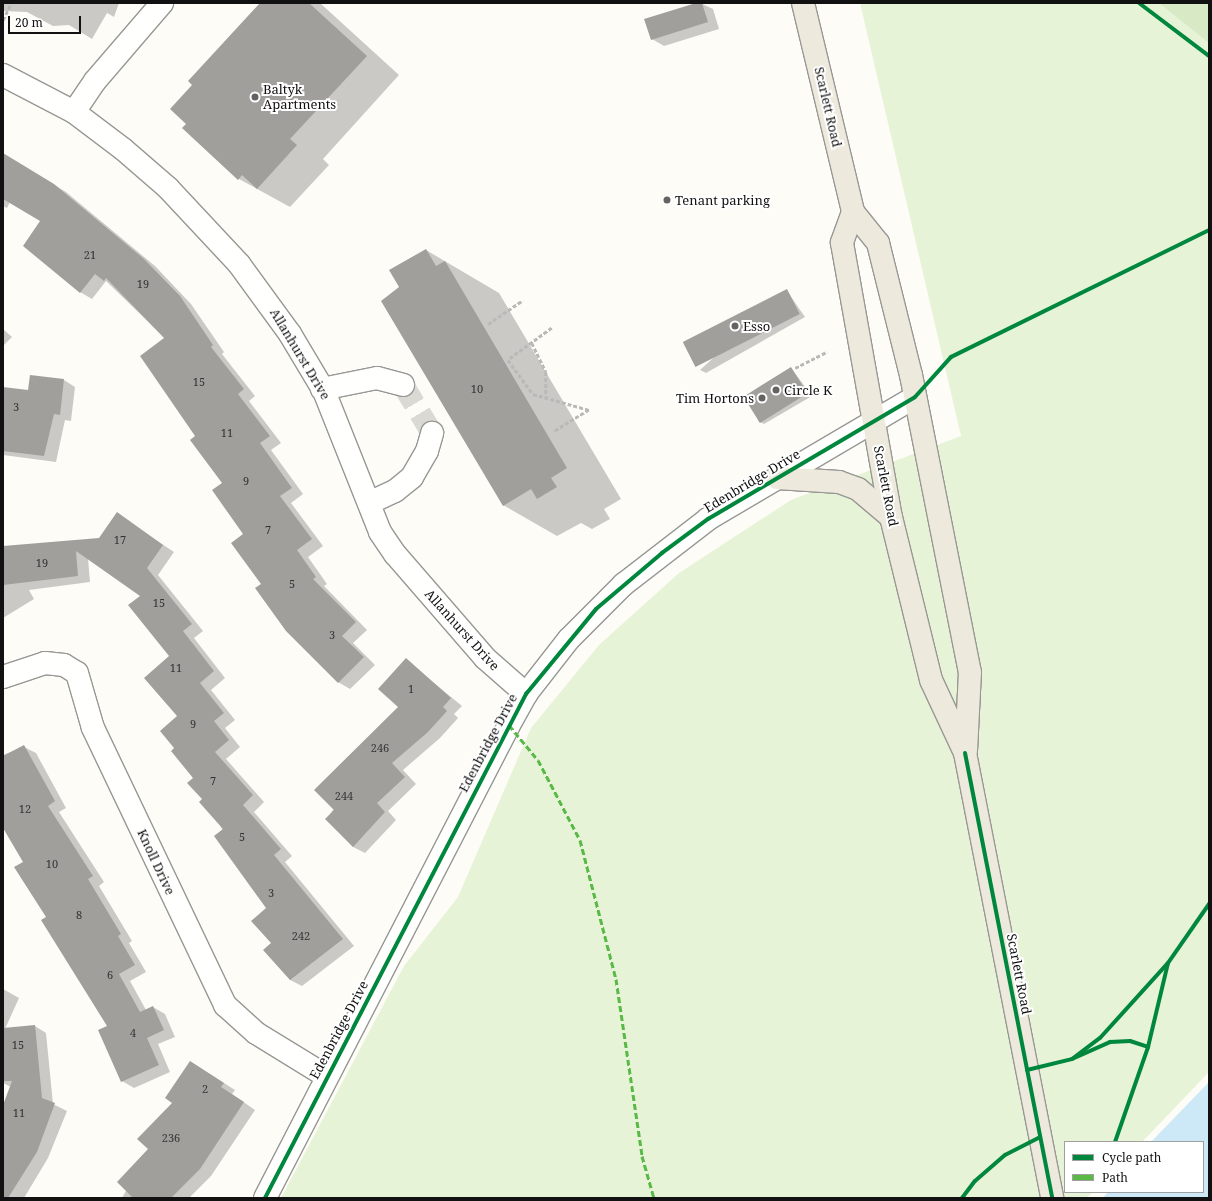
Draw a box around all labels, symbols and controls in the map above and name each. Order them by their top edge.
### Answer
scale bar [10,8,83,34]
text: 20 m [15,14,43,31]
street label: Scarlett Road [811,65,845,149]
place label: Baltyk Apartments [263,82,336,113]
marker: Baltyk Apartments [250,92,260,102]
place label: Tenant parking [675,192,770,208]
marker: Tenant parking [662,195,672,205]
house number: 21 [84,248,96,262]
house number: 19 [137,277,149,291]
street label: Allanhurst Drive [267,306,333,402]
place label: Esso [743,318,770,334]
marker: Esso [730,321,740,331]
house number: 15 [193,375,205,389]
house number: 10 [471,382,483,396]
place label: Circle K [784,382,832,398]
marker: Circle K [771,385,781,395]
place label: Tim Hortons [676,390,754,406]
marker: Tim Hortons [757,393,767,403]
house number: 3 [13,400,19,414]
house number: 11 [221,426,233,440]
street label: Scarlett Road [871,444,901,528]
street label: Edenbridge Drive [701,446,803,516]
house number: 9 [243,474,249,488]
house number: 7 [265,523,271,537]
house number: 17 [114,533,126,547]
house number: 19 [36,556,48,570]
house number: 5 [289,577,295,591]
street label: Allanhurst Drive [422,586,502,674]
house number: 15 [153,596,165,610]
house number: 3 [329,628,335,642]
house number: 11 [170,661,182,675]
house number: 1 [408,682,414,696]
street label: Edenbridge Drive [455,691,521,795]
house number: 9 [190,717,196,731]
house number: 246 [371,741,389,755]
house number: 7 [210,774,216,788]
house number: 244 [335,789,353,803]
house number: 12 [19,802,31,816]
street label: Knoll Drive [134,827,178,897]
house number: 5 [239,830,245,844]
house number: 10 [46,857,58,871]
house number: 3 [268,886,274,900]
house number: 8 [76,908,82,922]
house number: 242 [292,929,310,943]
street label: Scarlett Road [1004,932,1034,1016]
house number: 6 [107,968,113,982]
street label: Edenbridge Drive [306,978,372,1082]
house number: 4 [130,1026,136,1040]
house number: 15 [12,1038,24,1052]
house number: 2 [202,1082,208,1096]
house number: 11 [13,1106,25,1120]
house number: 236 [162,1131,180,1145]
legend [1064,1141,1204,1193]
text: Cycle path [1102,1149,1161,1166]
text: Path [1102,1169,1128,1186]

